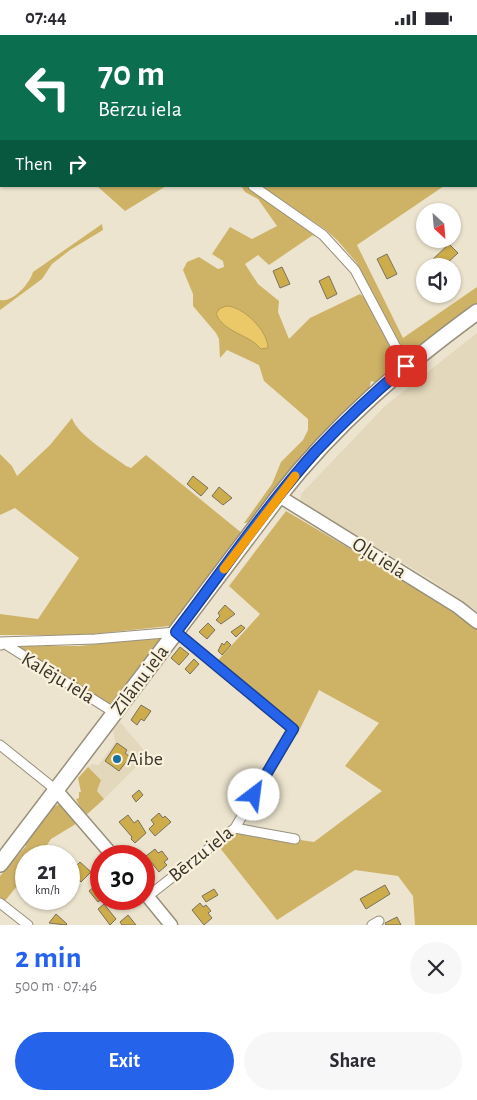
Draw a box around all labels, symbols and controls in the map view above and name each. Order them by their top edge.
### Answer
text: 07:44 [25,8,67,27]
icon: left [15,55,80,120]
text: 70 m [98,57,165,92]
text: Bērzu iela [98,98,182,120]
icon: right [63,150,91,178]
text: Then [15,155,53,174]
north arrow [416,203,461,247]
map controls [416,203,461,303]
button: sound [416,258,461,303]
pin [385,345,427,387]
icon: arrive [392,352,420,380]
street label: Oļu iela [348,534,409,583]
street label: Zīlānu iela [108,641,172,719]
street label: Kalēju iela [18,649,98,707]
place label: Aibe [127,749,163,769]
marker: Aibe [111,753,123,765]
position arrow [227,768,279,820]
street label: Bērzu iela [165,822,237,886]
speed limit sign: 30 [90,845,155,910]
text: 21 [37,859,58,884]
text: km/h [35,884,60,896]
button: close [410,942,462,994]
text: 2 min [15,943,82,973]
text: 500 m · 07:46 [15,978,97,994]
button: Exit [15,1032,234,1090]
button: Share [244,1032,462,1090]

